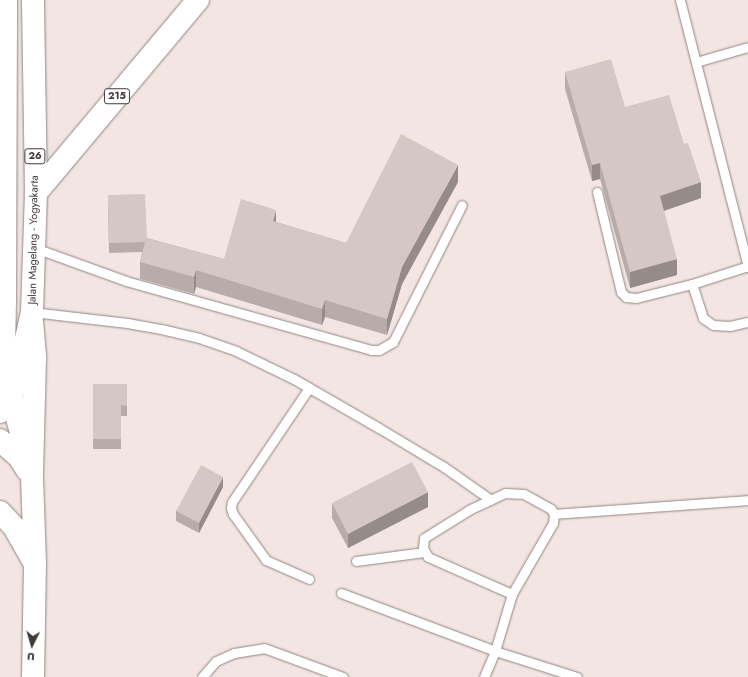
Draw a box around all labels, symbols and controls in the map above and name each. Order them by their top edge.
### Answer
road number: 215 [103,88,131,104]
road number: 26 [24,148,46,164]
street label: Jalan Magelang - Yogyakarta [25,175,41,305]
north arrow [12,625,52,665]
text: U [26,649,35,665]

